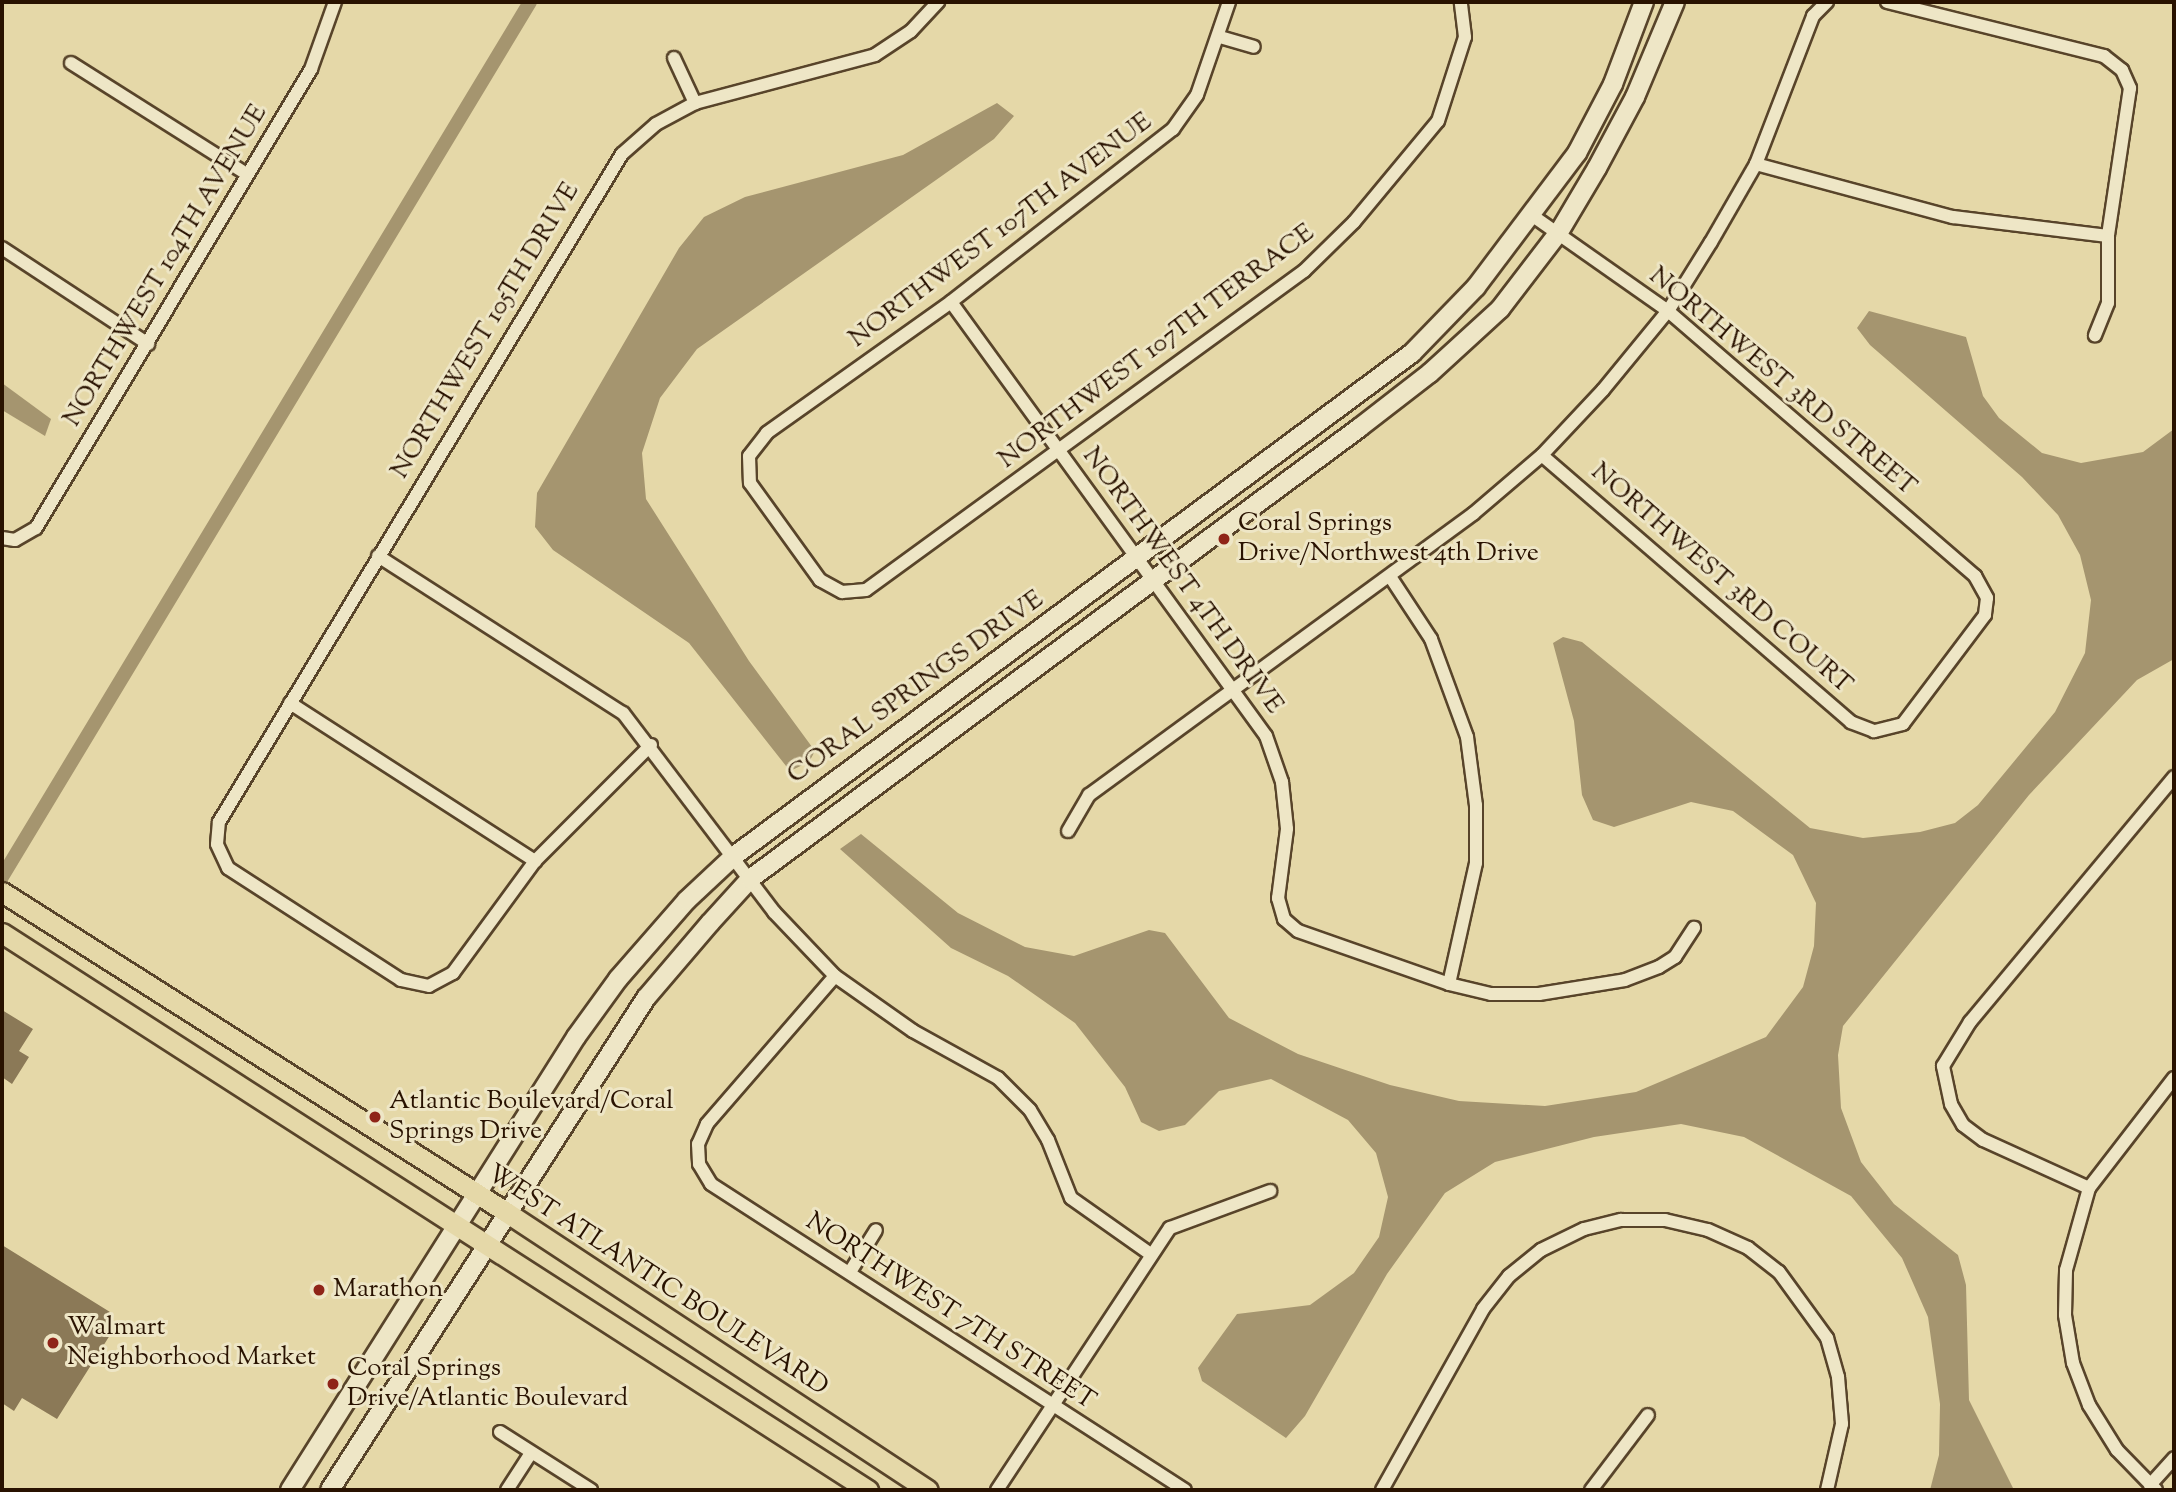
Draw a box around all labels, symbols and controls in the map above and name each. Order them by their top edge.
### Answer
street label: NORTHWEST 104TH AVENUE [57,99,275,433]
street label: NORTHWEST 107TH AVENUE [843,107,1159,355]
street label: NORTHWEST 105TH DRIVE [385,177,587,485]
street label: NORTHWEST 107TH TERRACE [993,218,1321,476]
street label: NORTHWEST 3RD STREET [1642,261,1922,503]
street label: NORTHWEST 4TH DRIVE [1075,442,1289,720]
street label: NORTHWEST 3RD COURT [1584,457,1858,701]
place label: Coral Springs Drive/Northwest 4th Drive [1238,508,1539,570]
marker: Coral Springs Drive/Northwest 4th Drive [1216,531,1232,547]
street label: CORAL SPRINGS DRIVE [782,585,1050,791]
place label: Atlantic Boulevard/Coral Springs Drive [389,1086,673,1148]
marker: Atlantic Boulevard/Coral Springs Drive [367,1109,383,1125]
street label: WEST ATLANTIC BOULEVARD [481,1159,833,1403]
street label: NORTHWEST 7TH STREET [799,1207,1101,1417]
place label: Marathon [333,1274,443,1306]
marker: Marathon [311,1282,327,1298]
place label: Walmart Neighborhood Market [67,1312,316,1374]
marker: Walmart Neighborhood Market [45,1335,61,1351]
place label: Coral Springs Drive/Atlantic Boulevard [347,1353,628,1414]
marker: Coral Springs Drive/Atlantic Boulevard [325,1376,341,1392]

